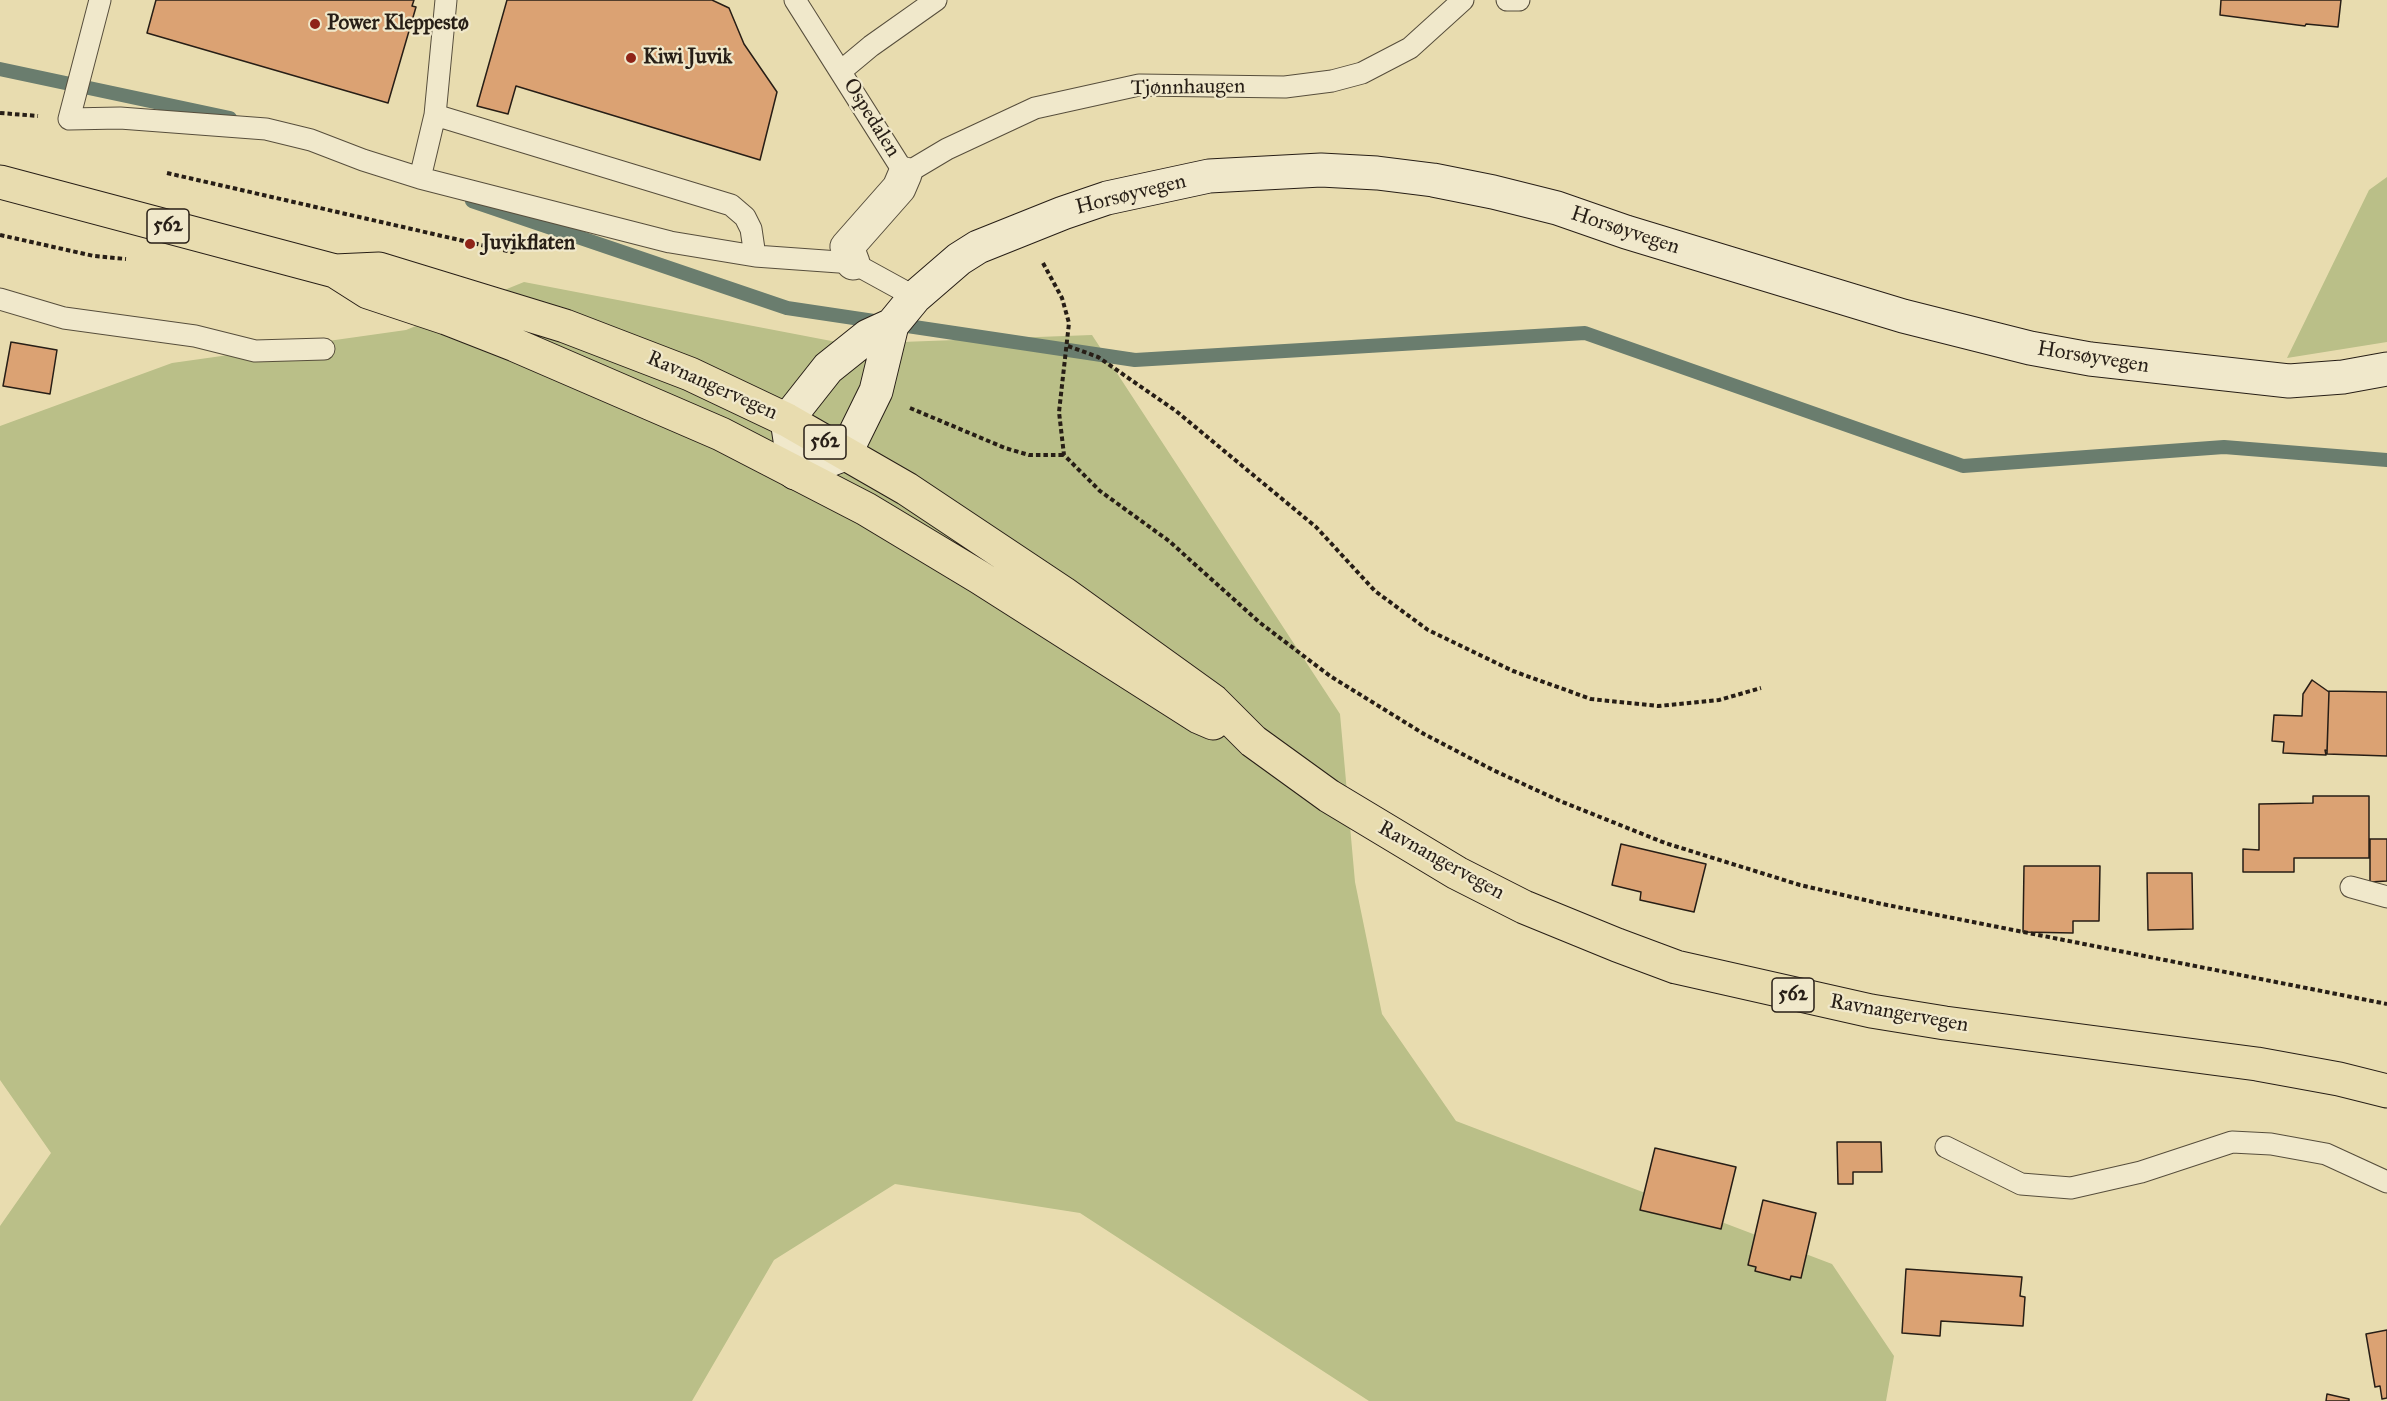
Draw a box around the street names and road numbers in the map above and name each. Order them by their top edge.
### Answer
street label: Ospedalen [837,74,905,162]
street label: Tjønnhaugen [1130,74,1246,102]
street label: Horsøyvegen [1073,169,1189,221]
street label: Horsøyvegen [1567,202,1683,260]
road number: 562 [147,209,189,243]
street label: Horsøyvegen [2035,337,2151,379]
street label: Ravnangervegen [643,346,781,426]
road number: 562 [804,425,846,459]
street label: Ravnangervegen [1374,816,1508,906]
road number: 562 [1772,978,1814,1012]
street label: Ravnangervegen [1828,989,1970,1039]

